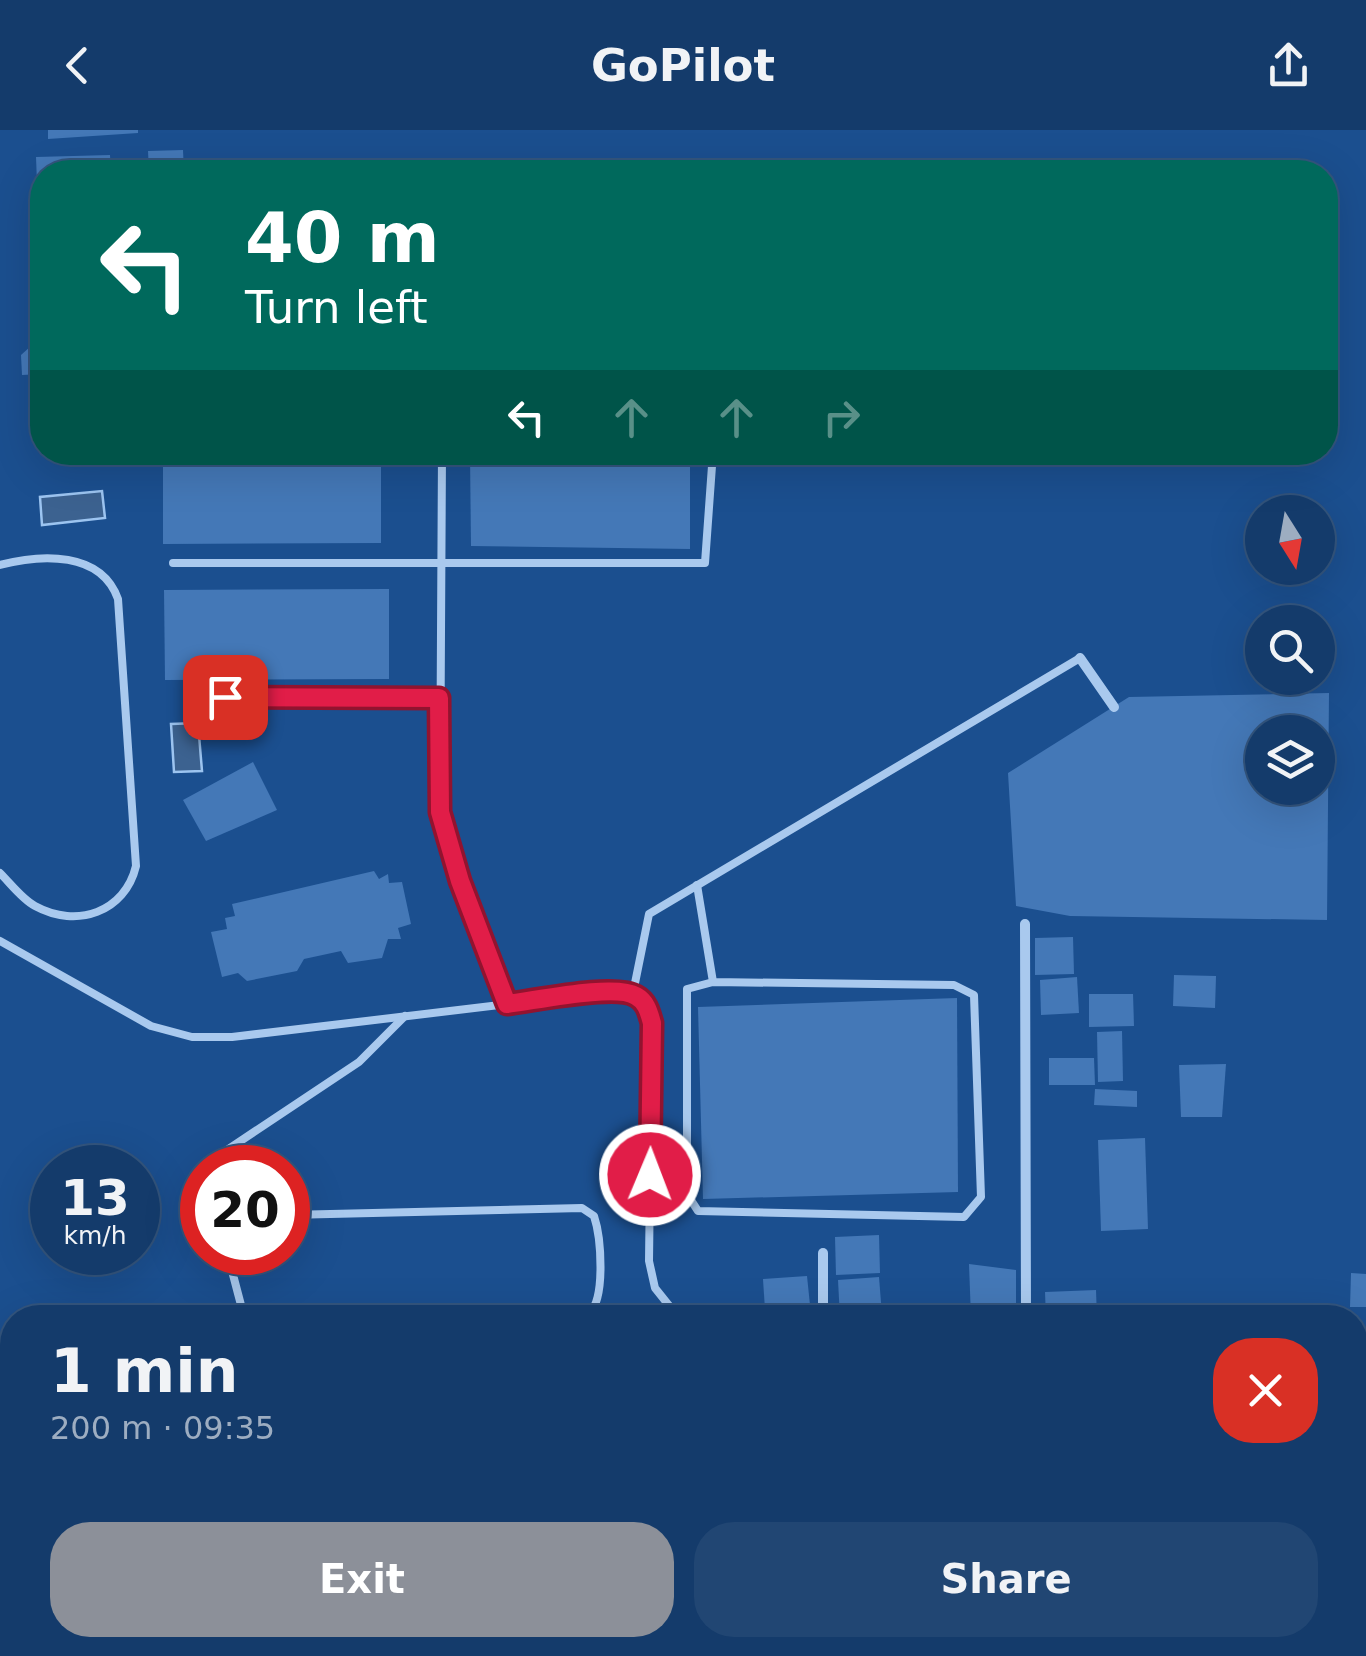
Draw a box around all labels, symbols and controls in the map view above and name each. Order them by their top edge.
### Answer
icon: back [50,38,105,93]
icon: share [1261,38,1316,93]
text: GoPilot [591,39,775,92]
text: 40 m [245,197,440,279]
icon: left [80,200,210,330]
text: Turn left [245,281,428,334]
icon: left [499,390,554,445]
icon: ahead [604,390,659,445]
icon: ahead [709,390,764,445]
icon: right [814,390,869,445]
north arrow [1245,495,1335,585]
map controls [1245,495,1335,805]
button: search [1245,605,1335,695]
pin [183,655,268,740]
icon: arrive [198,670,253,725]
button: layers [1245,715,1335,805]
position arrow [598,1123,702,1227]
speed limit sign: 20 [180,1145,310,1275]
text: 13 [60,1169,130,1227]
text: km/h [63,1221,127,1250]
text: 1 min [50,1336,238,1406]
button: close [1213,1338,1318,1443]
text: 200 m · 09:35 [50,1409,275,1447]
button: Exit [50,1522,674,1637]
button: Share [694,1522,1318,1637]

